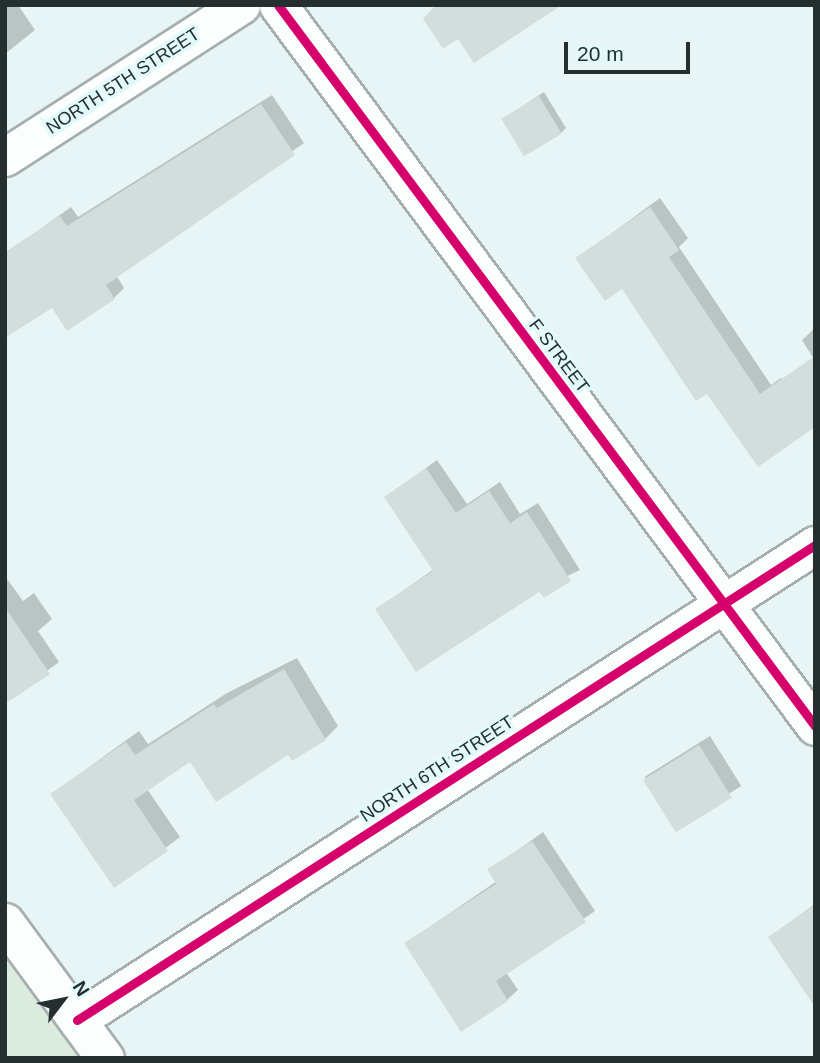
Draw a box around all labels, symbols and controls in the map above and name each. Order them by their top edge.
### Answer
street label: NORTH 5TH STREET [42,23,204,139]
scale bar [568,28,694,72]
text: 20 m [577,42,624,65]
street label: F STREET [524,315,594,397]
street label: NORTH 6TH STREET [356,711,518,827]
north arrow [28,965,98,1035]
text: N [69,977,94,1000]

